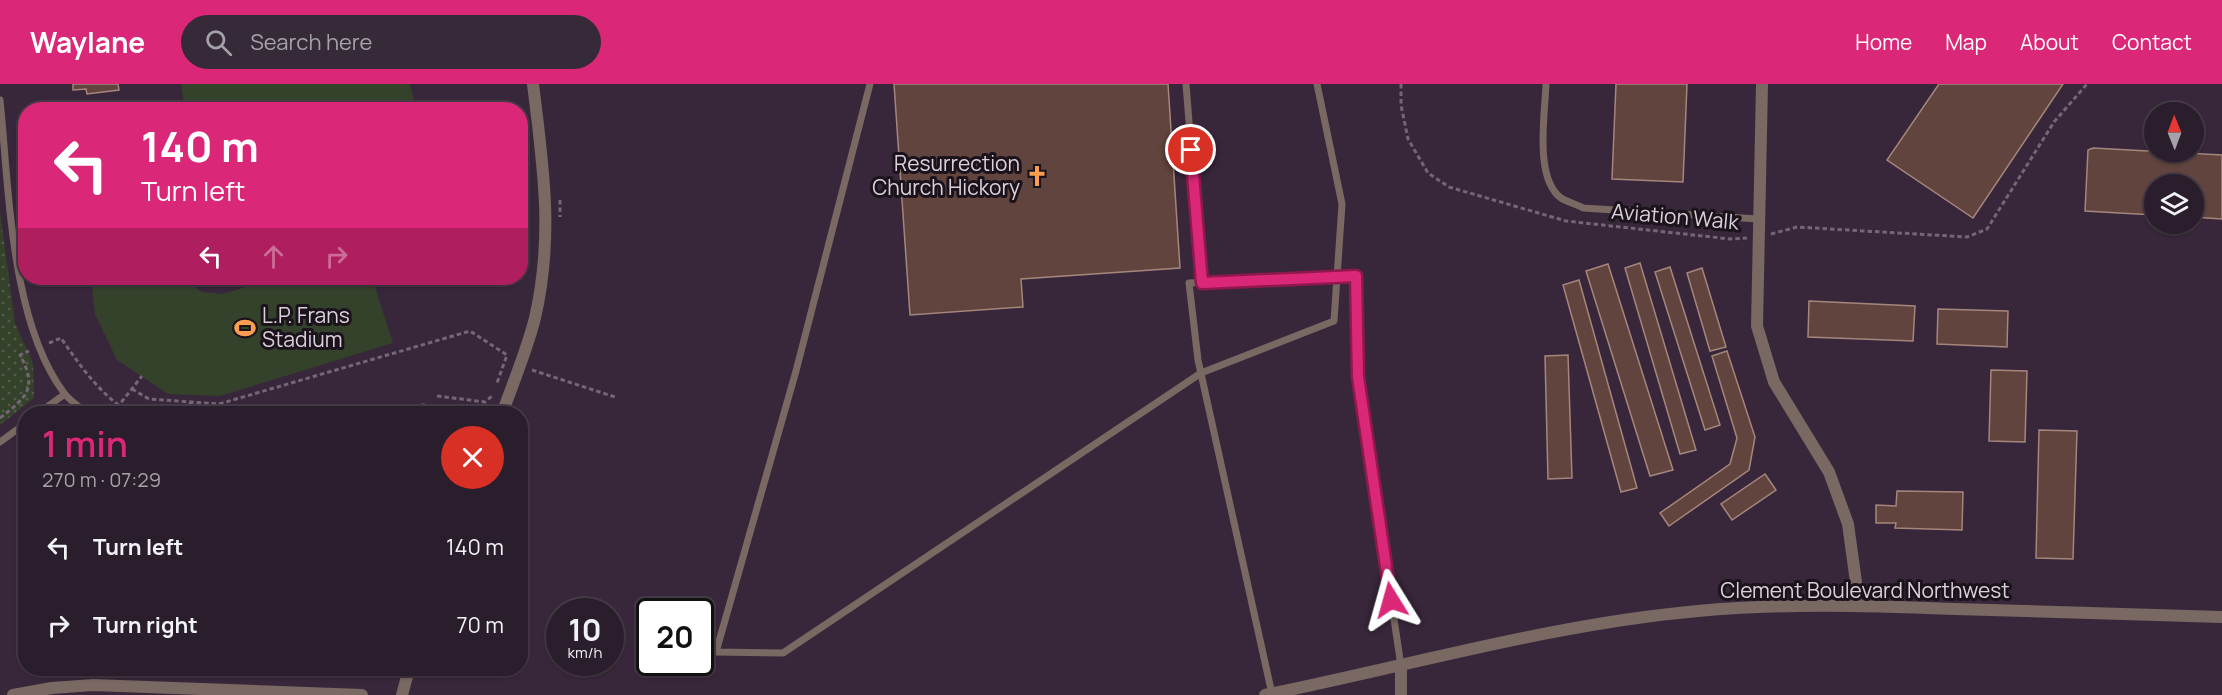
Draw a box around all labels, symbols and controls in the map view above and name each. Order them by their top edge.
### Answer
search box [181,15,601,69]
text: Waylane [30,23,145,61]
icon: search [202,26,235,59]
text: Search here [250,27,372,57]
text: Home [1855,28,1912,56]
text: Map [1945,28,1987,56]
text: About [2020,28,2079,56]
text: Contact [2112,28,2192,56]
north arrow [2144,102,2204,162]
map controls [2144,102,2204,234]
text: 140 m [141,117,259,175]
pin [1165,124,1216,175]
icon: left [42,126,120,204]
icon: arrive [1174,133,1207,166]
place label: Resurrection Church Hickory [872,149,1020,201]
church icon: Resurrection Church Hickory [1025,164,1049,188]
text: Turn left [141,172,245,209]
button: layers [2144,174,2204,234]
street label: Aviation Walk [1610,196,1741,236]
icon: left [194,240,227,273]
icon: ahead [257,240,290,273]
icon: right [320,240,353,273]
place label: L.P. Frans Stadium [262,301,350,353]
sports icon: L.P. Frans Stadium [233,316,257,340]
text: 1 min [42,419,128,468]
button: close [441,426,504,489]
text: 270 m · 07:29 [42,466,161,493]
icon: left [42,531,75,564]
text: Turn left [93,532,183,562]
text: 140 m [446,532,504,562]
position arrow [1359,568,1423,632]
street label: Clement Boulevard Northwest [1720,576,2010,604]
speed limit sign: 20 [636,598,714,676]
icon: right [42,609,75,642]
text: 10 [569,609,601,650]
text: Turn right [93,610,198,640]
text: 70 m [456,610,504,640]
text: km/h [568,642,602,663]

